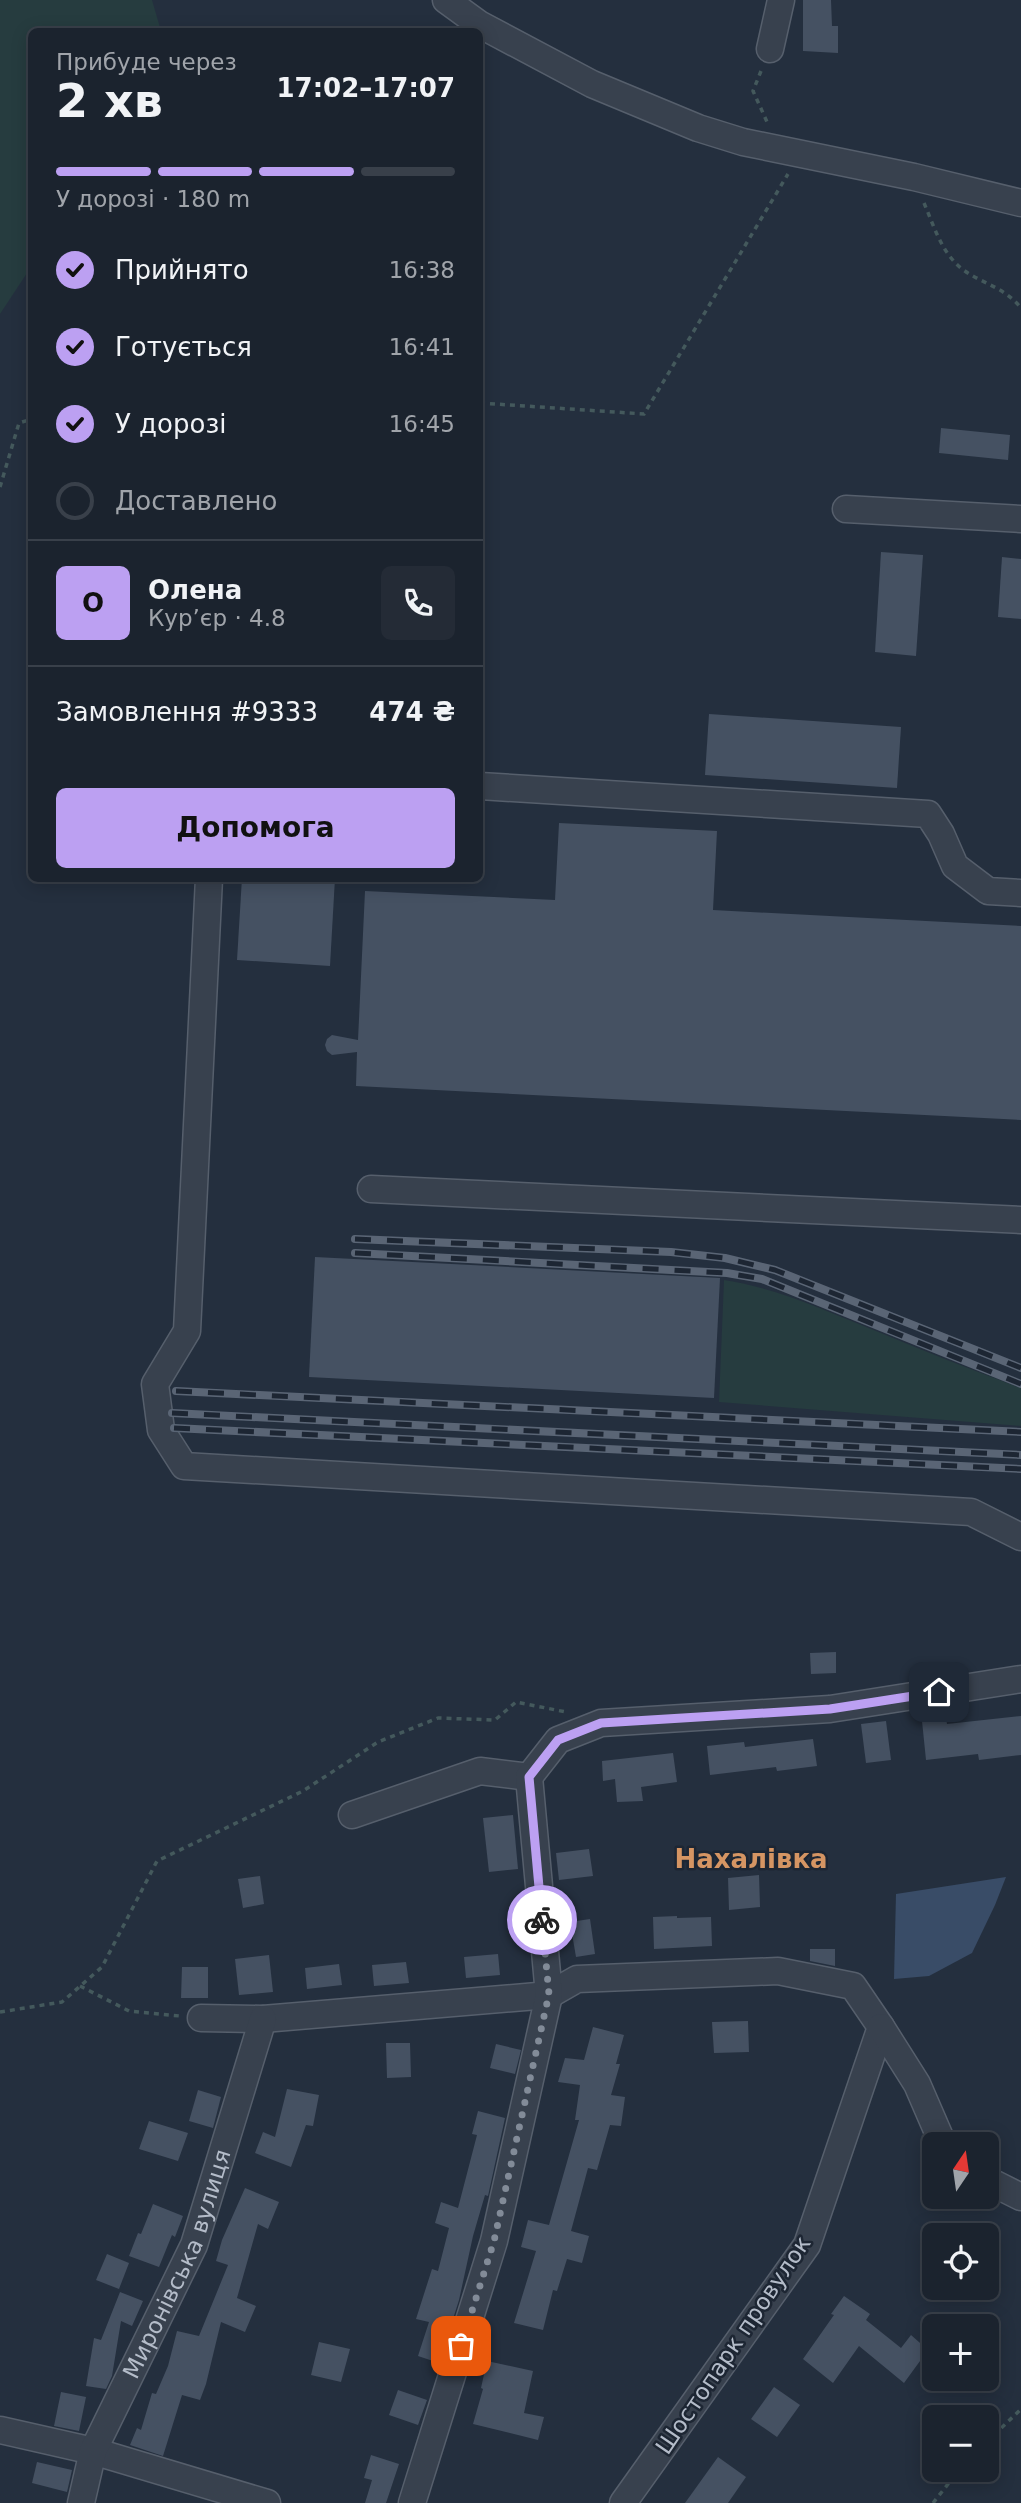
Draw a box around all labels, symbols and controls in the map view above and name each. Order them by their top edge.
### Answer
text: Прибуде через [56,49,237,75]
text: 17:02–17:07 [276,73,455,103]
text: 2 хв [56,74,163,128]
text: У дорозі · 180 m [56,186,250,212]
icon: check [56,251,94,289]
text: Прийнято [115,255,249,285]
text: 16:38 [389,257,455,283]
icon: check [56,328,94,366]
text: Готується [115,332,252,362]
text: 16:41 [389,334,455,360]
icon: check [56,405,94,443]
text: У дорозі [115,409,226,439]
text: 16:45 [389,411,455,437]
text: Доставлено [115,486,277,516]
button: phone [381,566,455,640]
text: Олена [148,575,242,605]
text: О [82,588,104,618]
text: Кур’єр · 4.8 [148,605,286,631]
text: Замовлення #9333 [56,697,318,727]
text: 474 ₴ [369,697,455,727]
button: Допомога [56,788,455,868]
pin [909,1662,969,1722]
icon: home [920,1673,958,1711]
district label: Нахалівка [674,1844,828,1874]
courier [507,1885,577,1955]
icon: bike [523,1901,561,1939]
north arrow [922,2132,999,2208]
map controls [922,2132,999,2482]
street label: Миронівська вулиця [118,2146,235,2383]
button: locate [922,2223,999,2300]
street label: Шостопарк провулок [650,2231,816,2459]
button: + [922,2314,999,2391]
pin [431,2316,491,2376]
icon: bag [442,2327,480,2365]
button: − [922,2405,999,2482]

